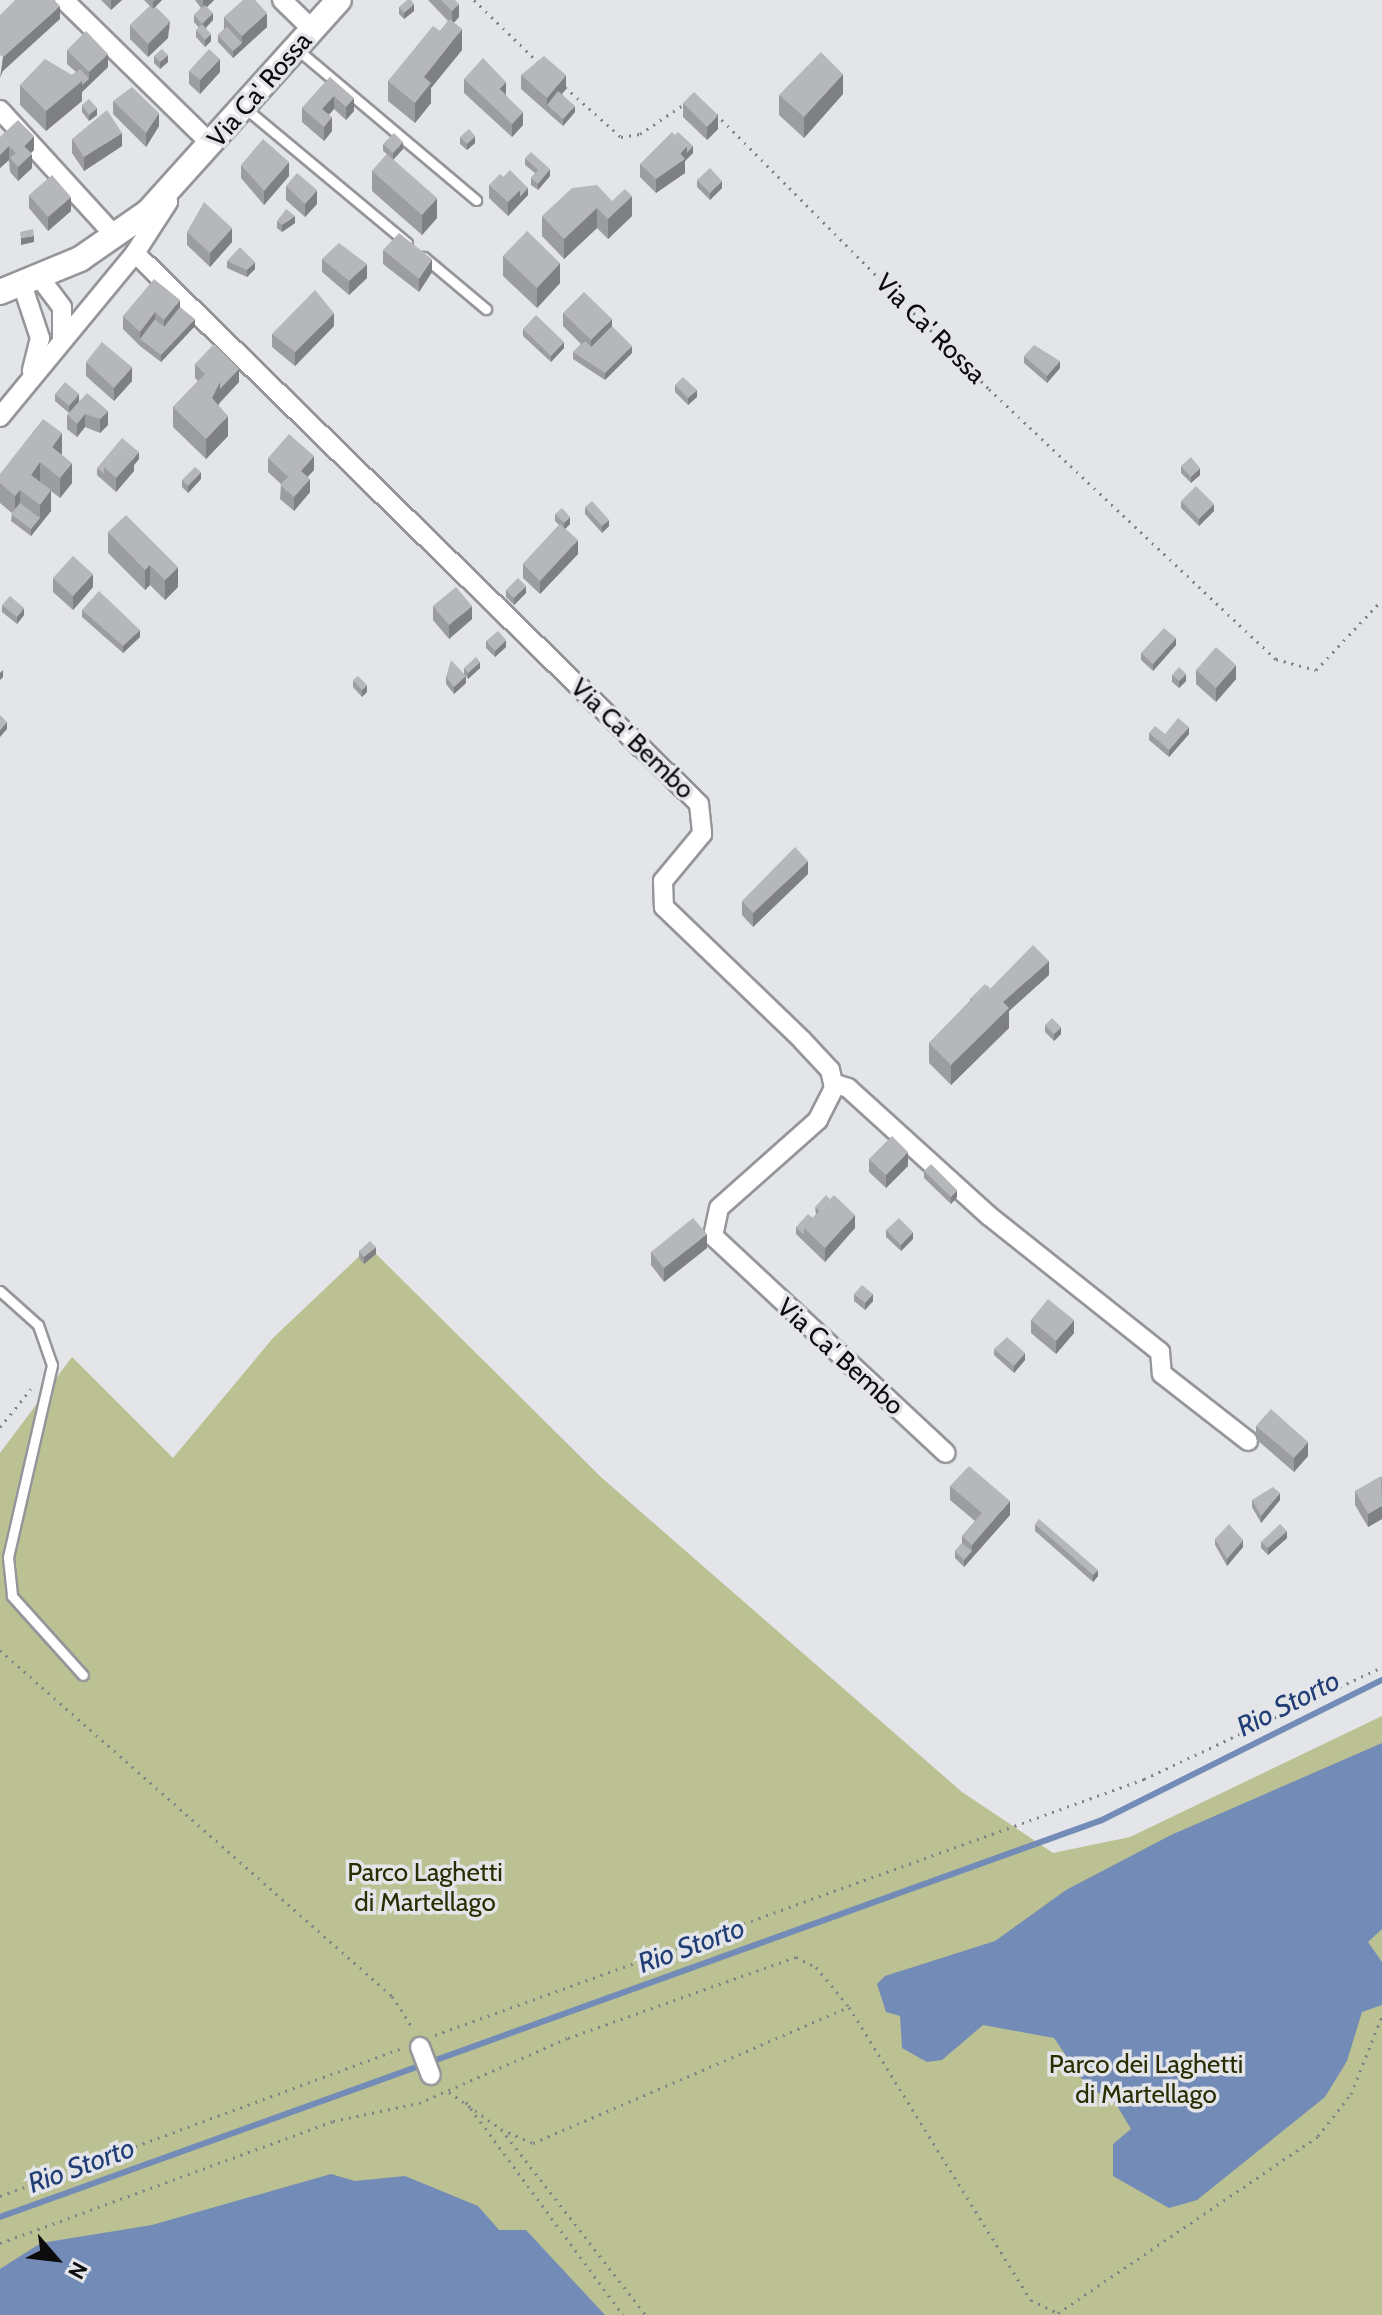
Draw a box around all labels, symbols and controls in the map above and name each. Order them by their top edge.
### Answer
street label: Via Ca' Rossa [201,26,319,154]
street label: Via Ca' Rossa [869,268,991,390]
street label: Via Ca' Bembo [564,672,700,806]
street label: Via Ca' Bembo [770,1292,910,1422]
water label: Rio Storto [1231,1663,1345,1743]
park label: Parco Laghetti di Martellago [347,1857,503,1918]
water label: Rio Storto [633,1910,749,1980]
park label: Parco dei Laghetti di Martellago [1049,2049,1243,2110]
water label: Rio Storto [23,2130,139,2200]
north arrow [16,2219,96,2299]
text: N [62,2257,93,2284]

